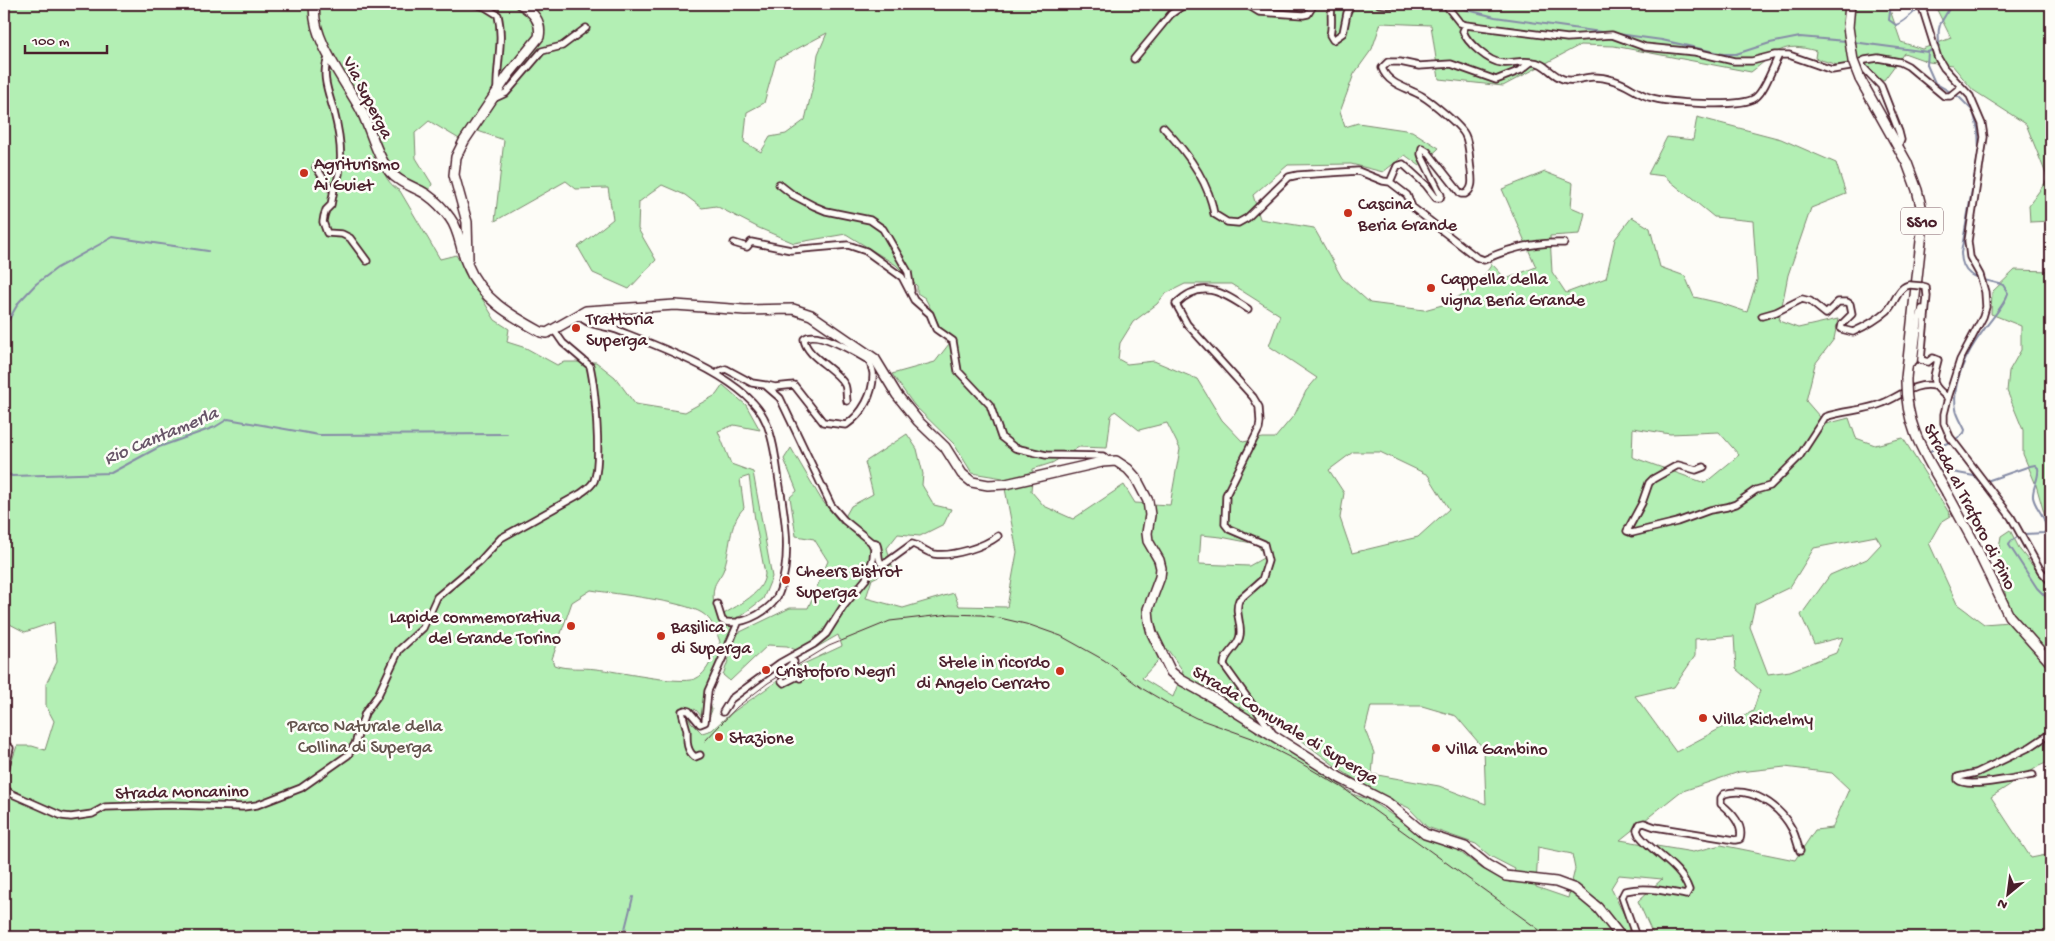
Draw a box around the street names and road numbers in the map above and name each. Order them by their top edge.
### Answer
street label: Via Superga [337,53,397,144]
road number: SS10 [1901,208,1943,235]
street label: Strada al Traforo di Pino [1918,421,2020,594]
street label: Strada Comunale di Superga [1188,662,1382,791]
street label: Strada Moncanino [115,782,249,805]

